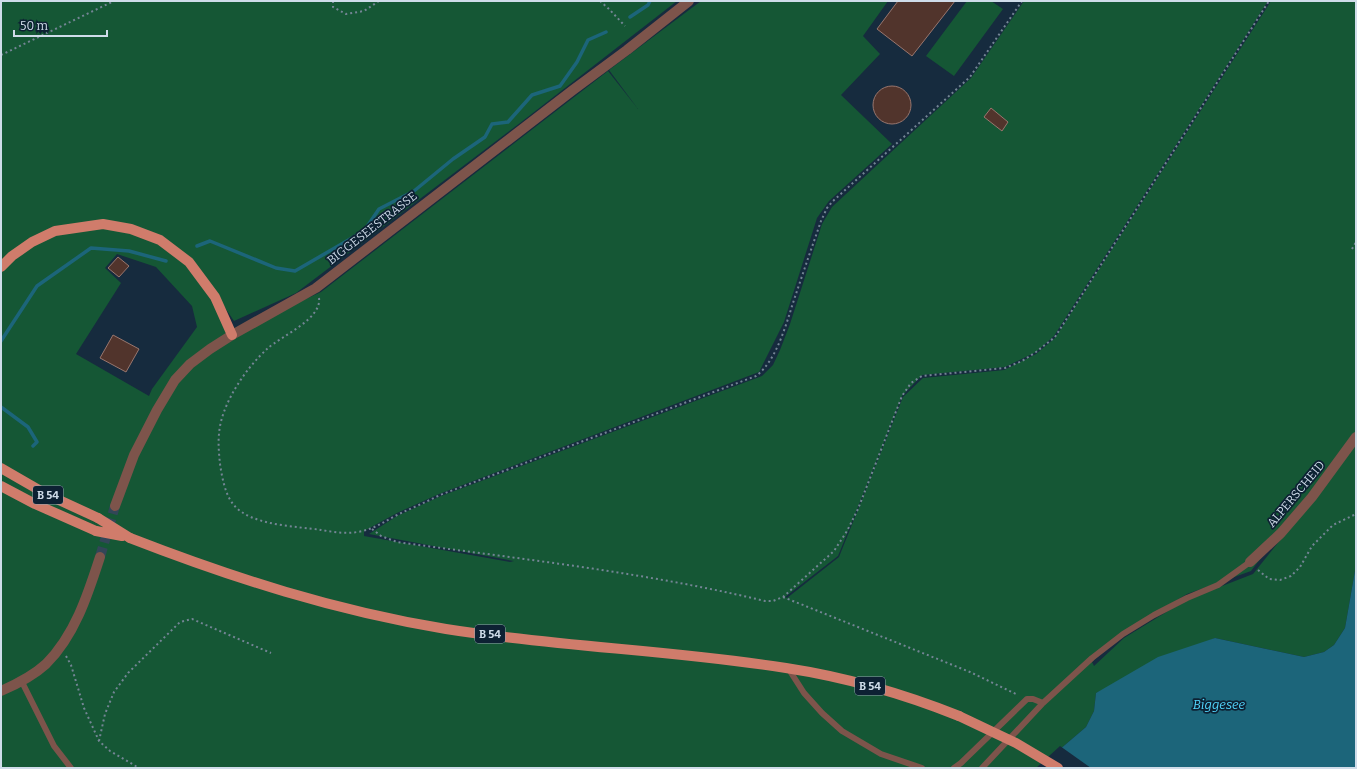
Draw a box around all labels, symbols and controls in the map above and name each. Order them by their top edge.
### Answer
scale bar [14,12,107,38]
text: 50 m [20,19,49,33]
street label: BIGGESEESTRASSE [324,189,420,267]
street label: ALPERSCHEID [1264,458,1328,530]
road number: B 54 [33,486,63,504]
road number: B 54 [475,625,505,643]
road number: B 54 [855,677,885,695]
water label: Biggesee [1193,697,1246,712]

